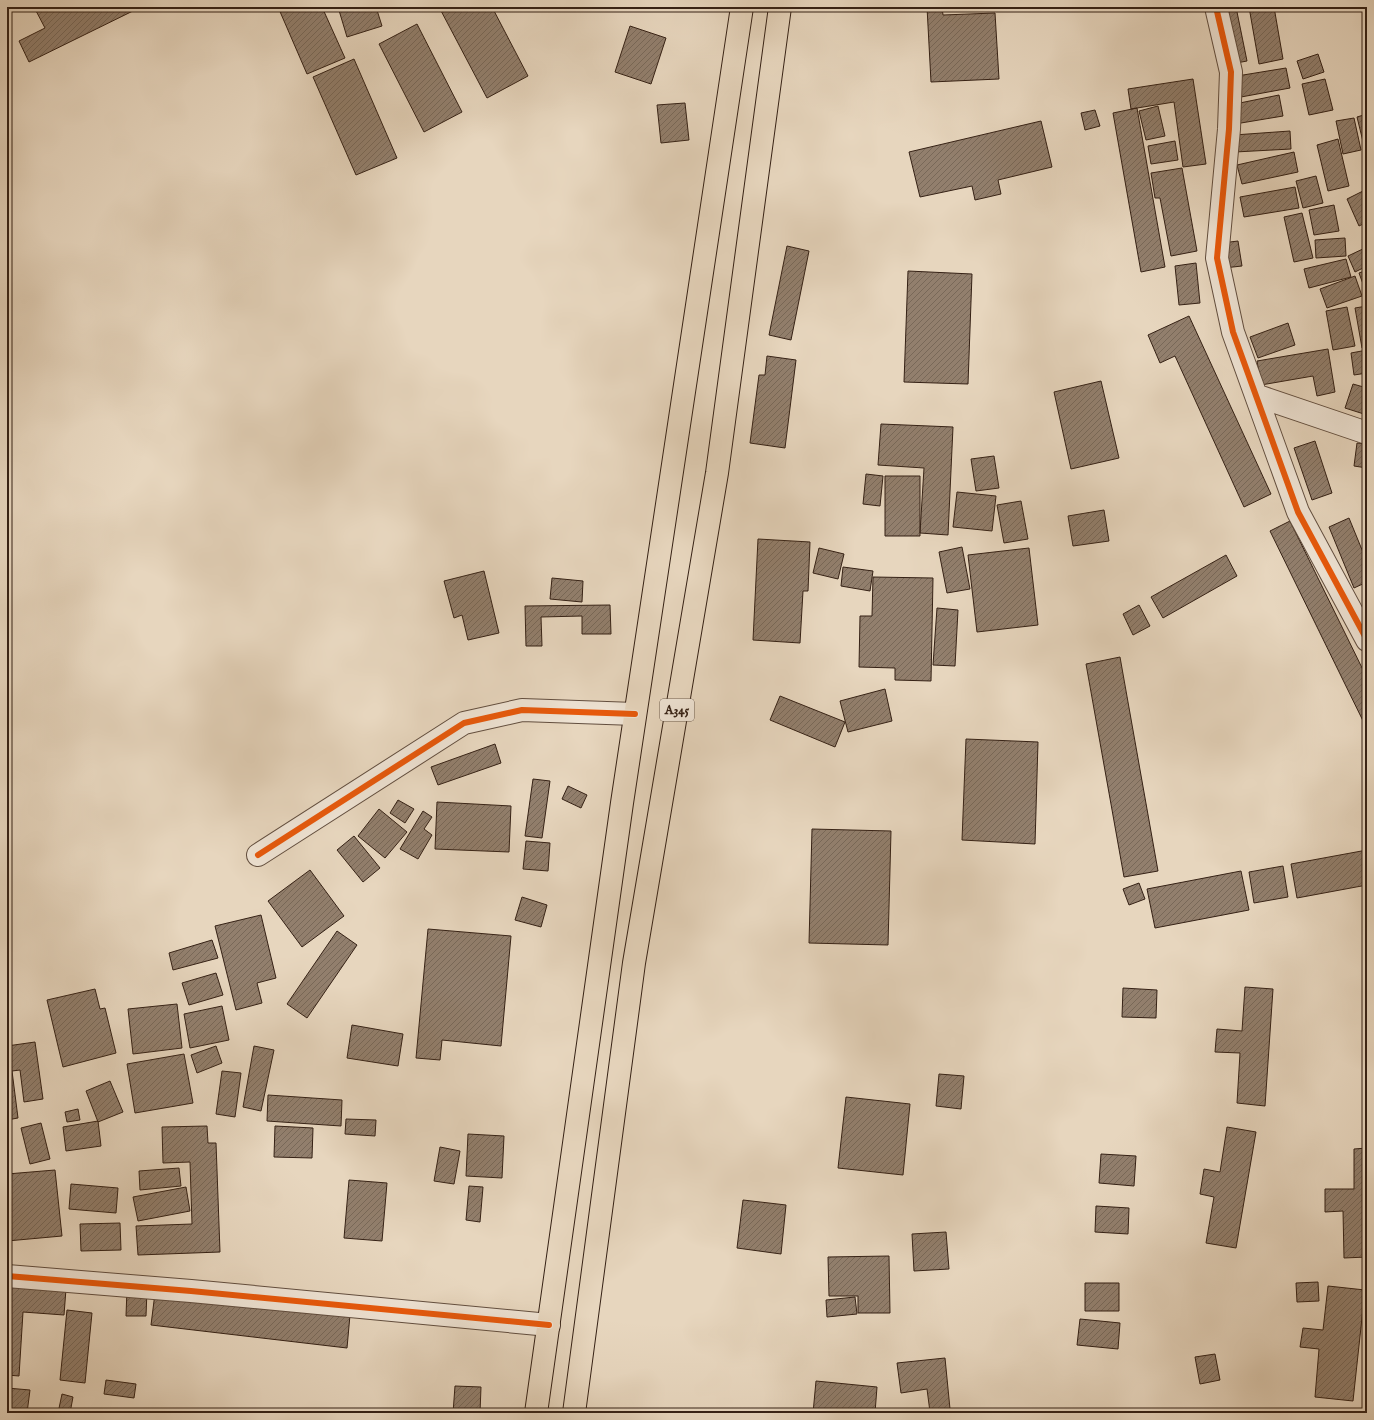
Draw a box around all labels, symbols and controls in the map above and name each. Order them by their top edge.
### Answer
road number: A345 [660,699,694,721]

